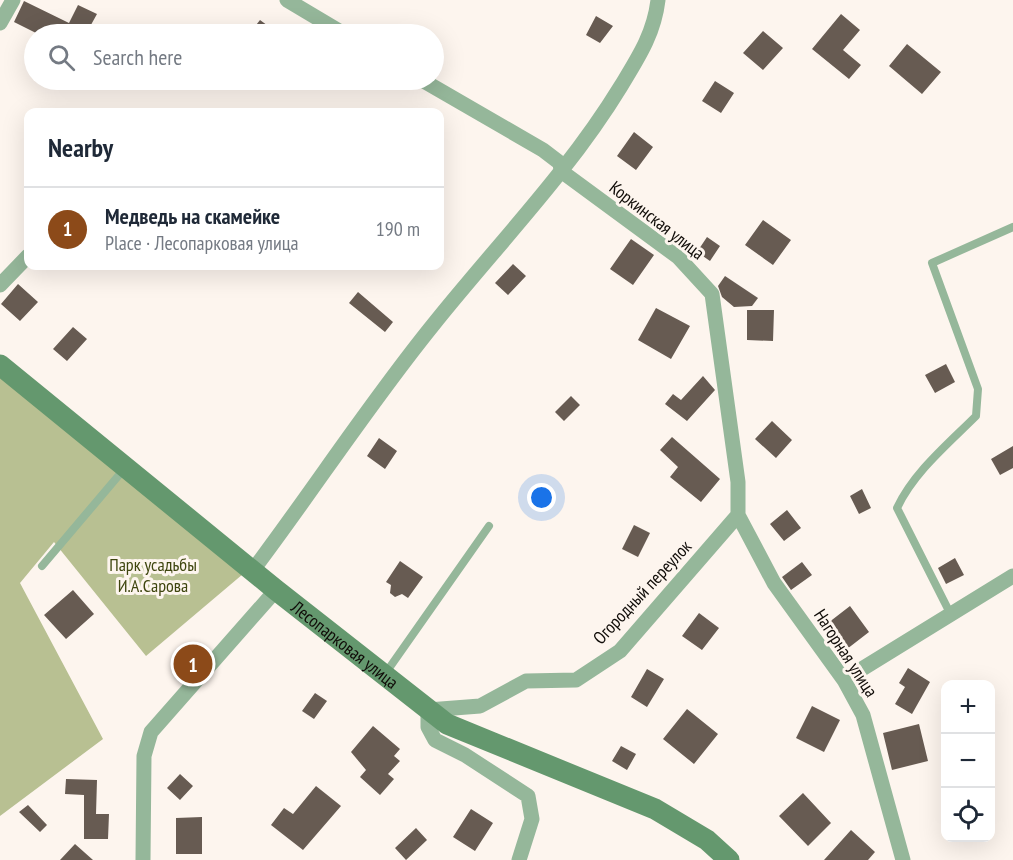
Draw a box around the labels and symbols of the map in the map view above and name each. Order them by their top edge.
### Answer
street label: Коркинская улица [605,176,709,264]
your location [527,483,556,512]
street label: Огородный переулок [588,535,696,649]
park label: Парк усадьбы И.А.Сарова [109,553,197,597]
street label: Лесопарковая улица [286,595,403,693]
street label: Нагорная улица [809,605,883,701]
pin: 1 [174,642,212,686]

